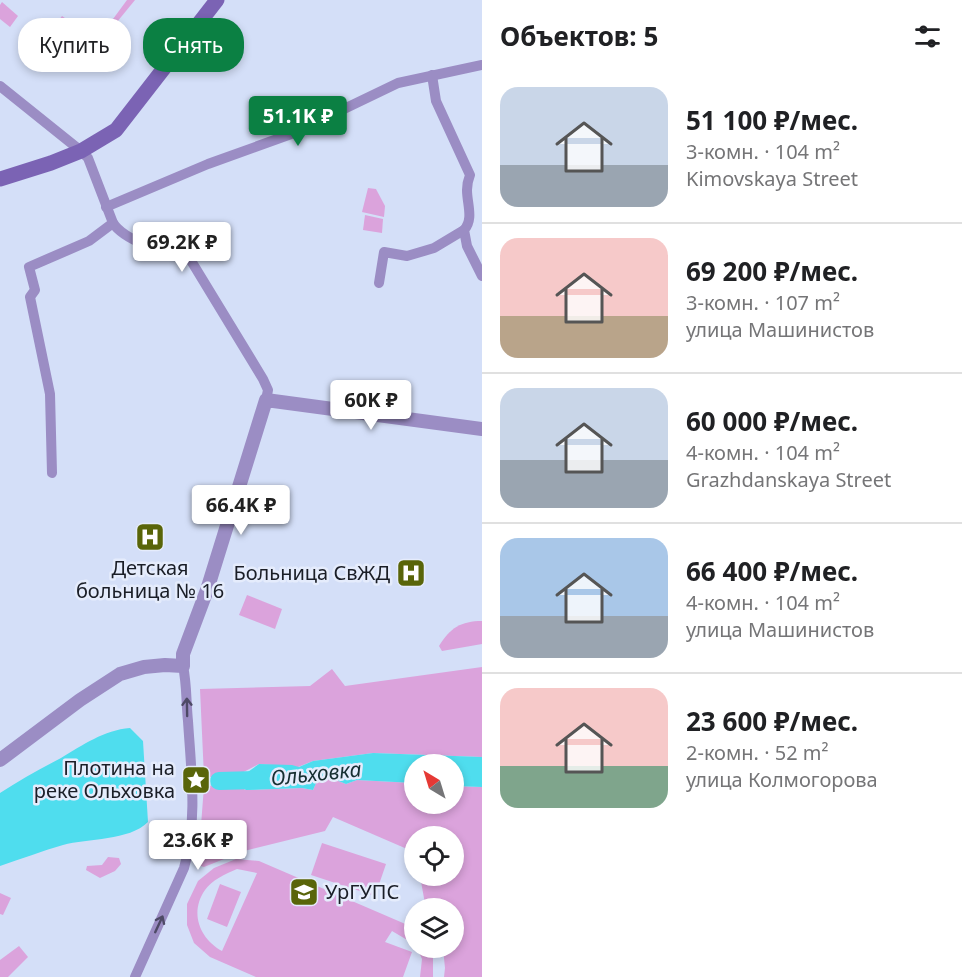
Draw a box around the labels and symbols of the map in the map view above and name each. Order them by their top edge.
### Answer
pin: 51.1K ₽ [243,96,353,147]
pin: 69.2K ₽ [127,222,237,273]
pin: 60K ₽ [329,380,413,431]
pin: 66.4K ₽ [186,485,296,536]
hospital icon: Детская больница № 16 [134,521,166,553]
place label: Детская больница № 16 [76,554,224,604]
hospital icon: Больница СвЖД [395,557,427,589]
place label: Больница СвЖД [233,559,390,586]
one-way arrow [181,698,193,718]
place label: Плотина на реке Ольховка [34,754,175,804]
water label: Ольховка [269,754,363,792]
north arrow [404,754,464,814]
place icon: Плотина на реке Ольховка [180,764,212,796]
pin: 23.6K ₽ [143,820,253,871]
school or university icon: УрГУПС [288,876,320,908]
place label: УрГУПС [325,878,399,905]
one-way arrow [155,915,166,933]

